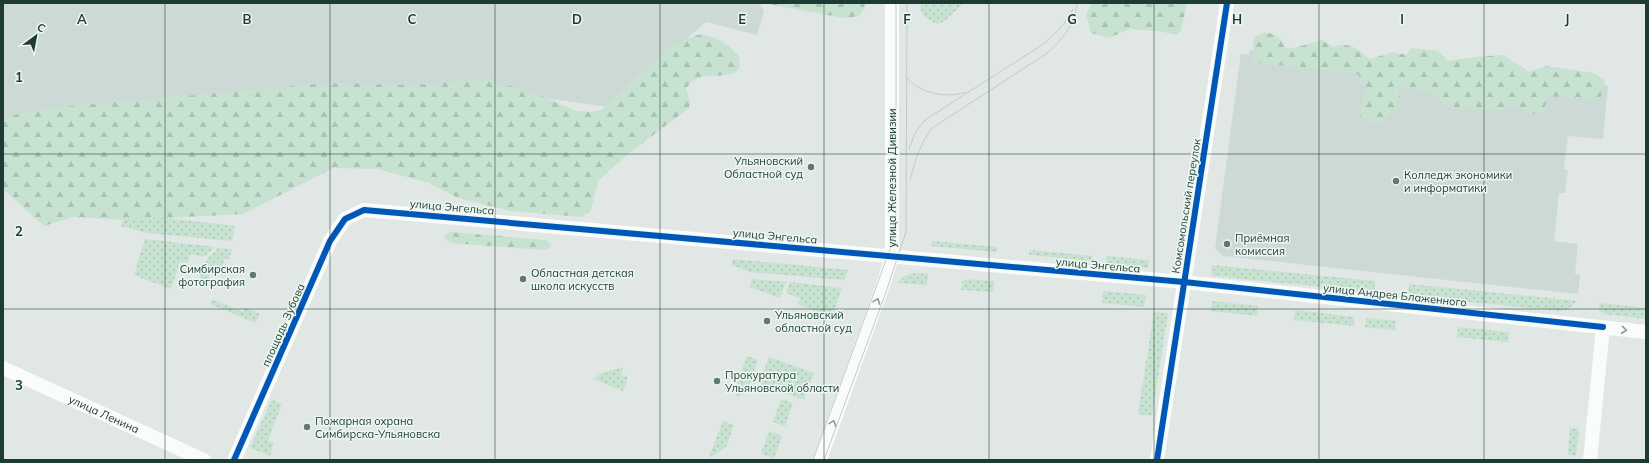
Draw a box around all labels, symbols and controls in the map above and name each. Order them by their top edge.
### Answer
text: A [77,11,87,27]
text: B [243,11,252,27]
text: C [408,11,417,27]
text: D [572,11,582,27]
text: E [738,11,746,27]
text: F [903,11,911,27]
text: G [1067,11,1077,27]
text: H [1232,11,1242,27]
text: I [1400,11,1404,27]
text: J [1565,11,1569,27]
north arrow [16,16,56,56]
text: С [34,20,49,36]
text: 1 [15,69,23,85]
street label: улица Железной Дивизии [885,108,899,248]
street label: Комсомольский переулок [1168,138,1204,274]
place label: Ульяновский Областной суд [724,154,803,181]
marker: Ульяновский Областной суд [806,162,816,172]
place label: Колледж экономики и информатики [1404,168,1512,195]
marker: Колледж экономики и информатики [1391,176,1401,186]
street label: улица Энгельса [409,196,495,218]
text: 2 [15,223,23,239]
street label: улица Энгельса [732,225,818,247]
place label: Приёмная комиссия [1235,231,1290,258]
marker: Приёмная комиссия [1222,239,1232,249]
street label: улица Энгельса [1055,254,1141,276]
place label: Симбирская фотография [178,262,245,289]
place label: Областная детская школа искусств [531,266,634,293]
marker: Симбирская фотография [248,270,258,280]
marker: Областная детская школа искусств [518,274,528,284]
street label: улица Андрея Блаженного [1322,280,1468,310]
street label: площадь Зубова [258,281,308,369]
one-way arrow [873,298,881,305]
place label: Ульяновский областной суд [774,308,852,335]
marker: Ульяновский областной суд [762,316,772,326]
one-way arrow [1621,325,1627,334]
place label: Прокуратура Ульяновской области [724,368,839,395]
marker: Прокуратура Ульяновской области [712,376,722,386]
text: 3 [15,377,23,393]
street label: улица Ленина [67,392,141,436]
place label: Пожарная охрана Симбирска-Ульяновска [315,414,440,441]
one-way arrow [828,420,836,427]
marker: Пожарная охрана Симбирска-Ульяновска [302,422,312,432]

